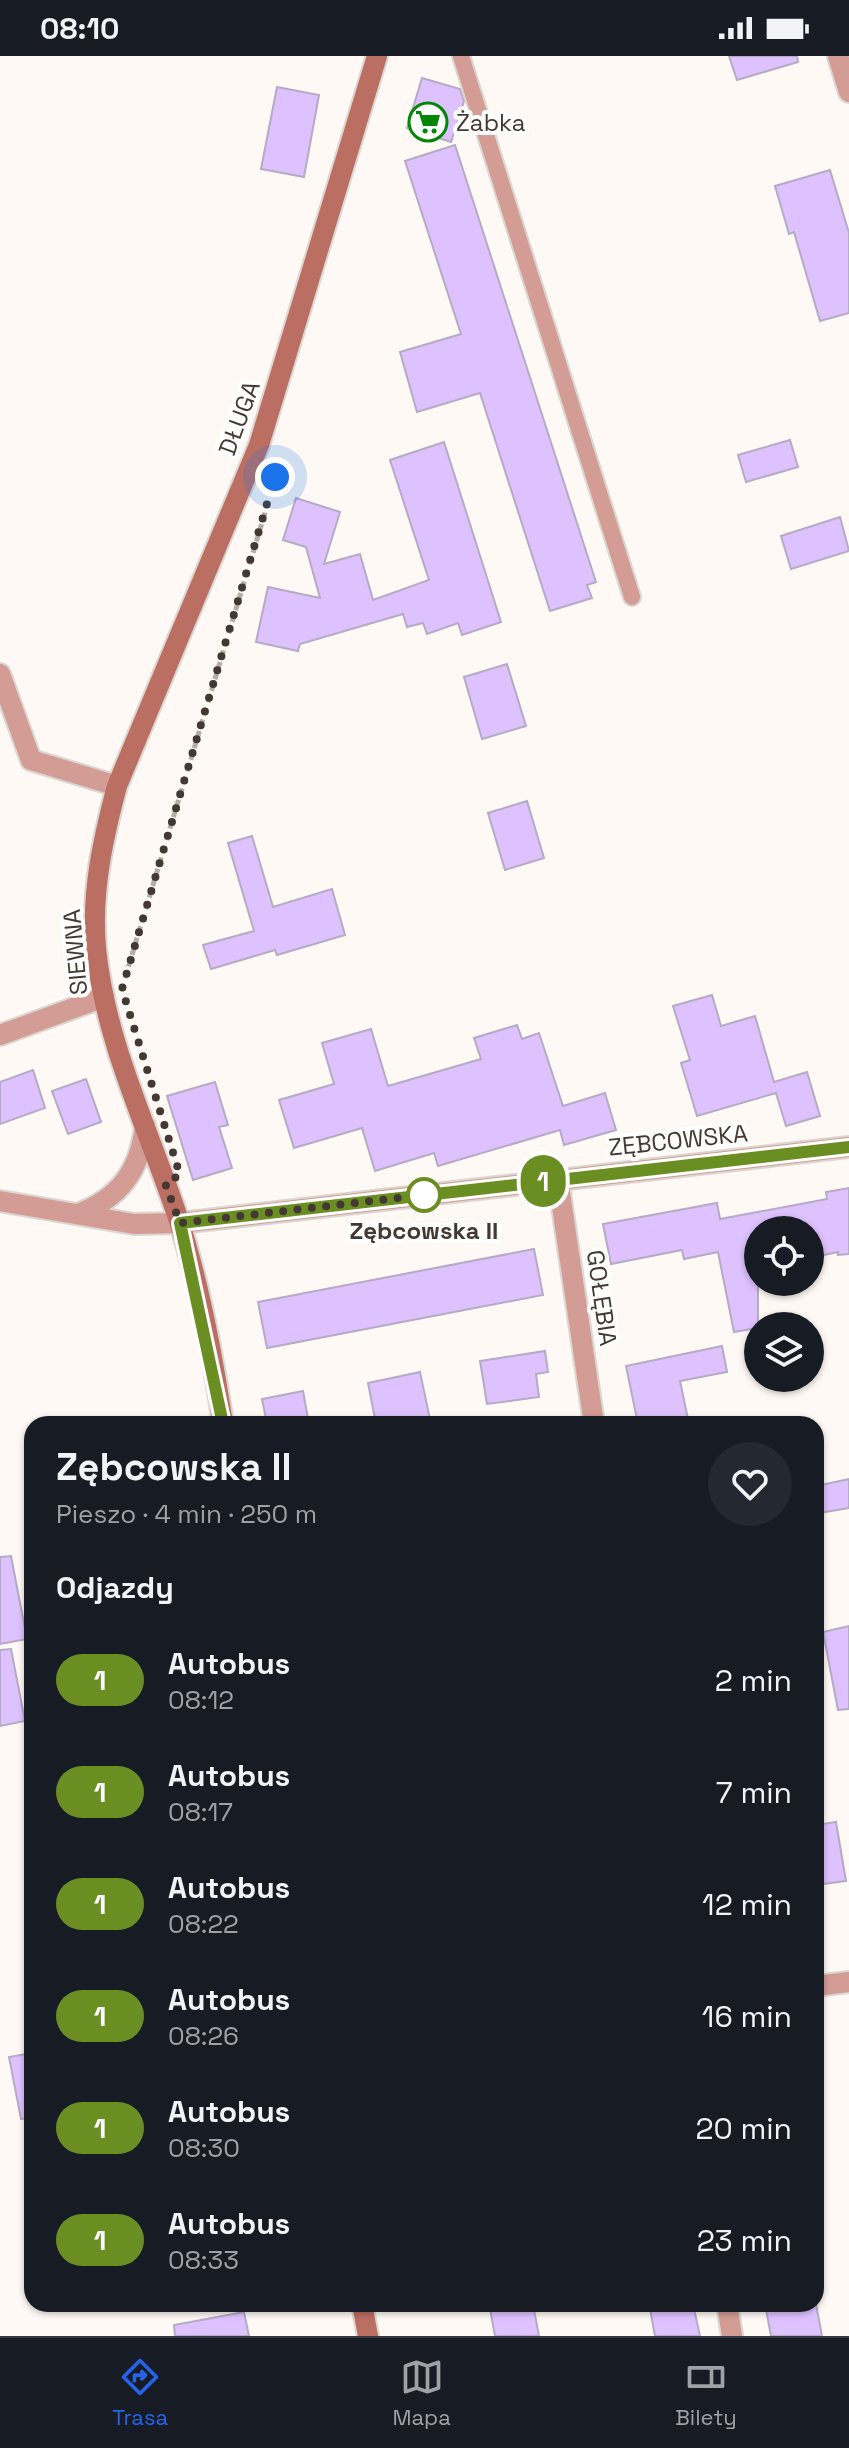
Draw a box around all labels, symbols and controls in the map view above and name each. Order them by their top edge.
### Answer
text: 08:10 [40,9,119,48]
supermarket icon: Żabka [407,101,449,143]
place label: Żabka [456,107,526,138]
street label: DŁUGA [211,377,267,459]
your location [255,457,295,497]
street label: SIEWNA [56,908,94,996]
street label: ZĘBCOWSKA [607,1117,749,1163]
line badge: 1 [517,1155,569,1207]
text: 1 [537,1163,549,1199]
marker: Zębcowska II [407,1178,441,1212]
place label: Zębcowska II [350,1215,498,1246]
map controls [744,1216,824,1392]
button: locate [744,1216,824,1296]
street label: GOŁĘBIA [580,1248,624,1348]
button: layers [744,1312,824,1392]
button: heart [708,1442,792,1526]
text: Zębcowska II [56,1443,292,1491]
text: Pieszo · 4 min · 250 m [56,1497,317,1531]
text: Odjazdy [56,1568,174,1607]
text: Autobus [168,1644,290,1683]
text: 2 min [715,1661,792,1700]
text: 1 [94,1662,106,1698]
text: 08:12 [168,1683,234,1717]
text: Autobus [168,1756,290,1795]
text: 7 min [716,1773,792,1812]
text: 1 [94,1774,106,1810]
text: 08:17 [168,1795,233,1829]
text: Autobus [168,1868,290,1907]
text: 12 min [702,1885,792,1924]
text: 1 [94,1886,106,1922]
text: 08:22 [168,1907,239,1941]
text: Autobus [168,1980,290,2019]
text: 16 min [702,1997,792,2036]
text: 1 [94,1998,106,2034]
text: 08:26 [168,2019,239,2053]
text: Autobus [168,2092,290,2131]
text: 20 min [695,2109,792,2148]
text: 1 [94,2110,106,2146]
text: 08:30 [168,2131,240,2165]
text: Autobus [168,2204,290,2243]
text: 23 min [697,2221,792,2260]
text: 1 [94,2222,106,2258]
text: 08:33 [168,2243,239,2277]
tab: Trasa [112,2355,168,2431]
tab: Mapa [392,2355,451,2431]
tab: Bilety [675,2355,737,2431]

